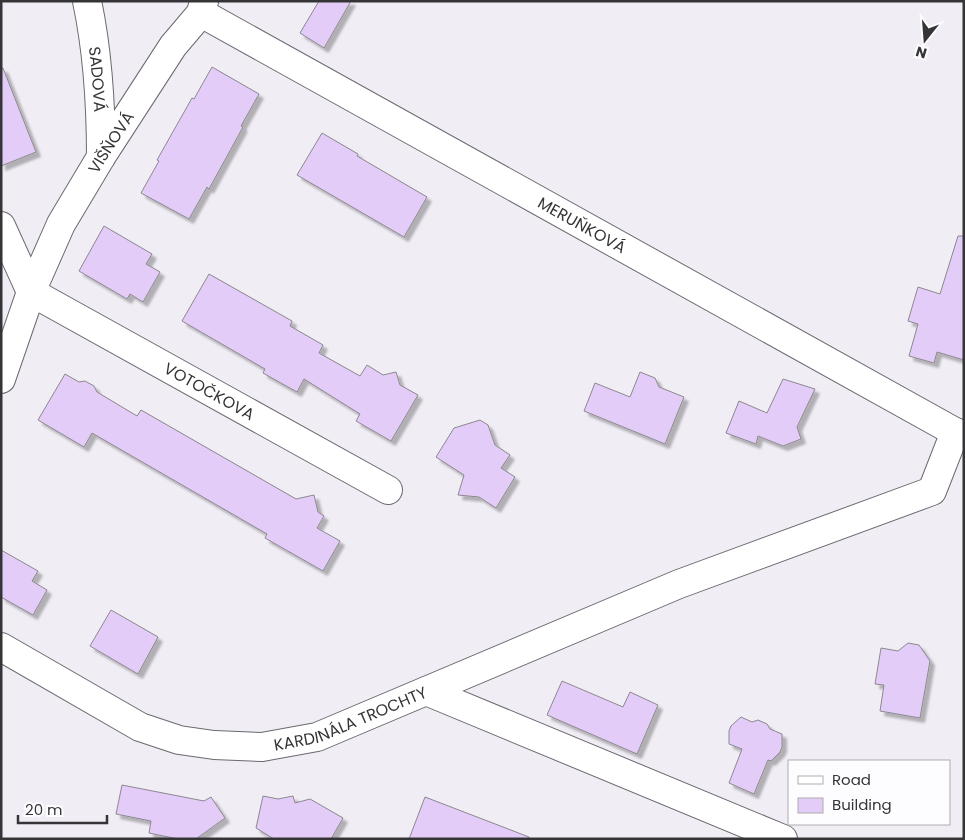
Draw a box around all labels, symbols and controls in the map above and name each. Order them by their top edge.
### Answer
north arrow [900,15,950,65]
text: N [913,41,929,64]
street label: SADOVÁ [83,45,112,113]
street label: VIŠŇOVÁ [82,107,139,178]
street label: MERUŇKOVÁ [534,191,631,259]
street label: VOTOČKOVA [160,356,259,426]
street label: KARDINÁLA TROCHTY [272,680,431,756]
legend [788,760,950,825]
text: Road [832,769,871,790]
scale bar [18,792,106,824]
text: Building [832,794,892,815]
text: 20 m [25,799,63,820]

